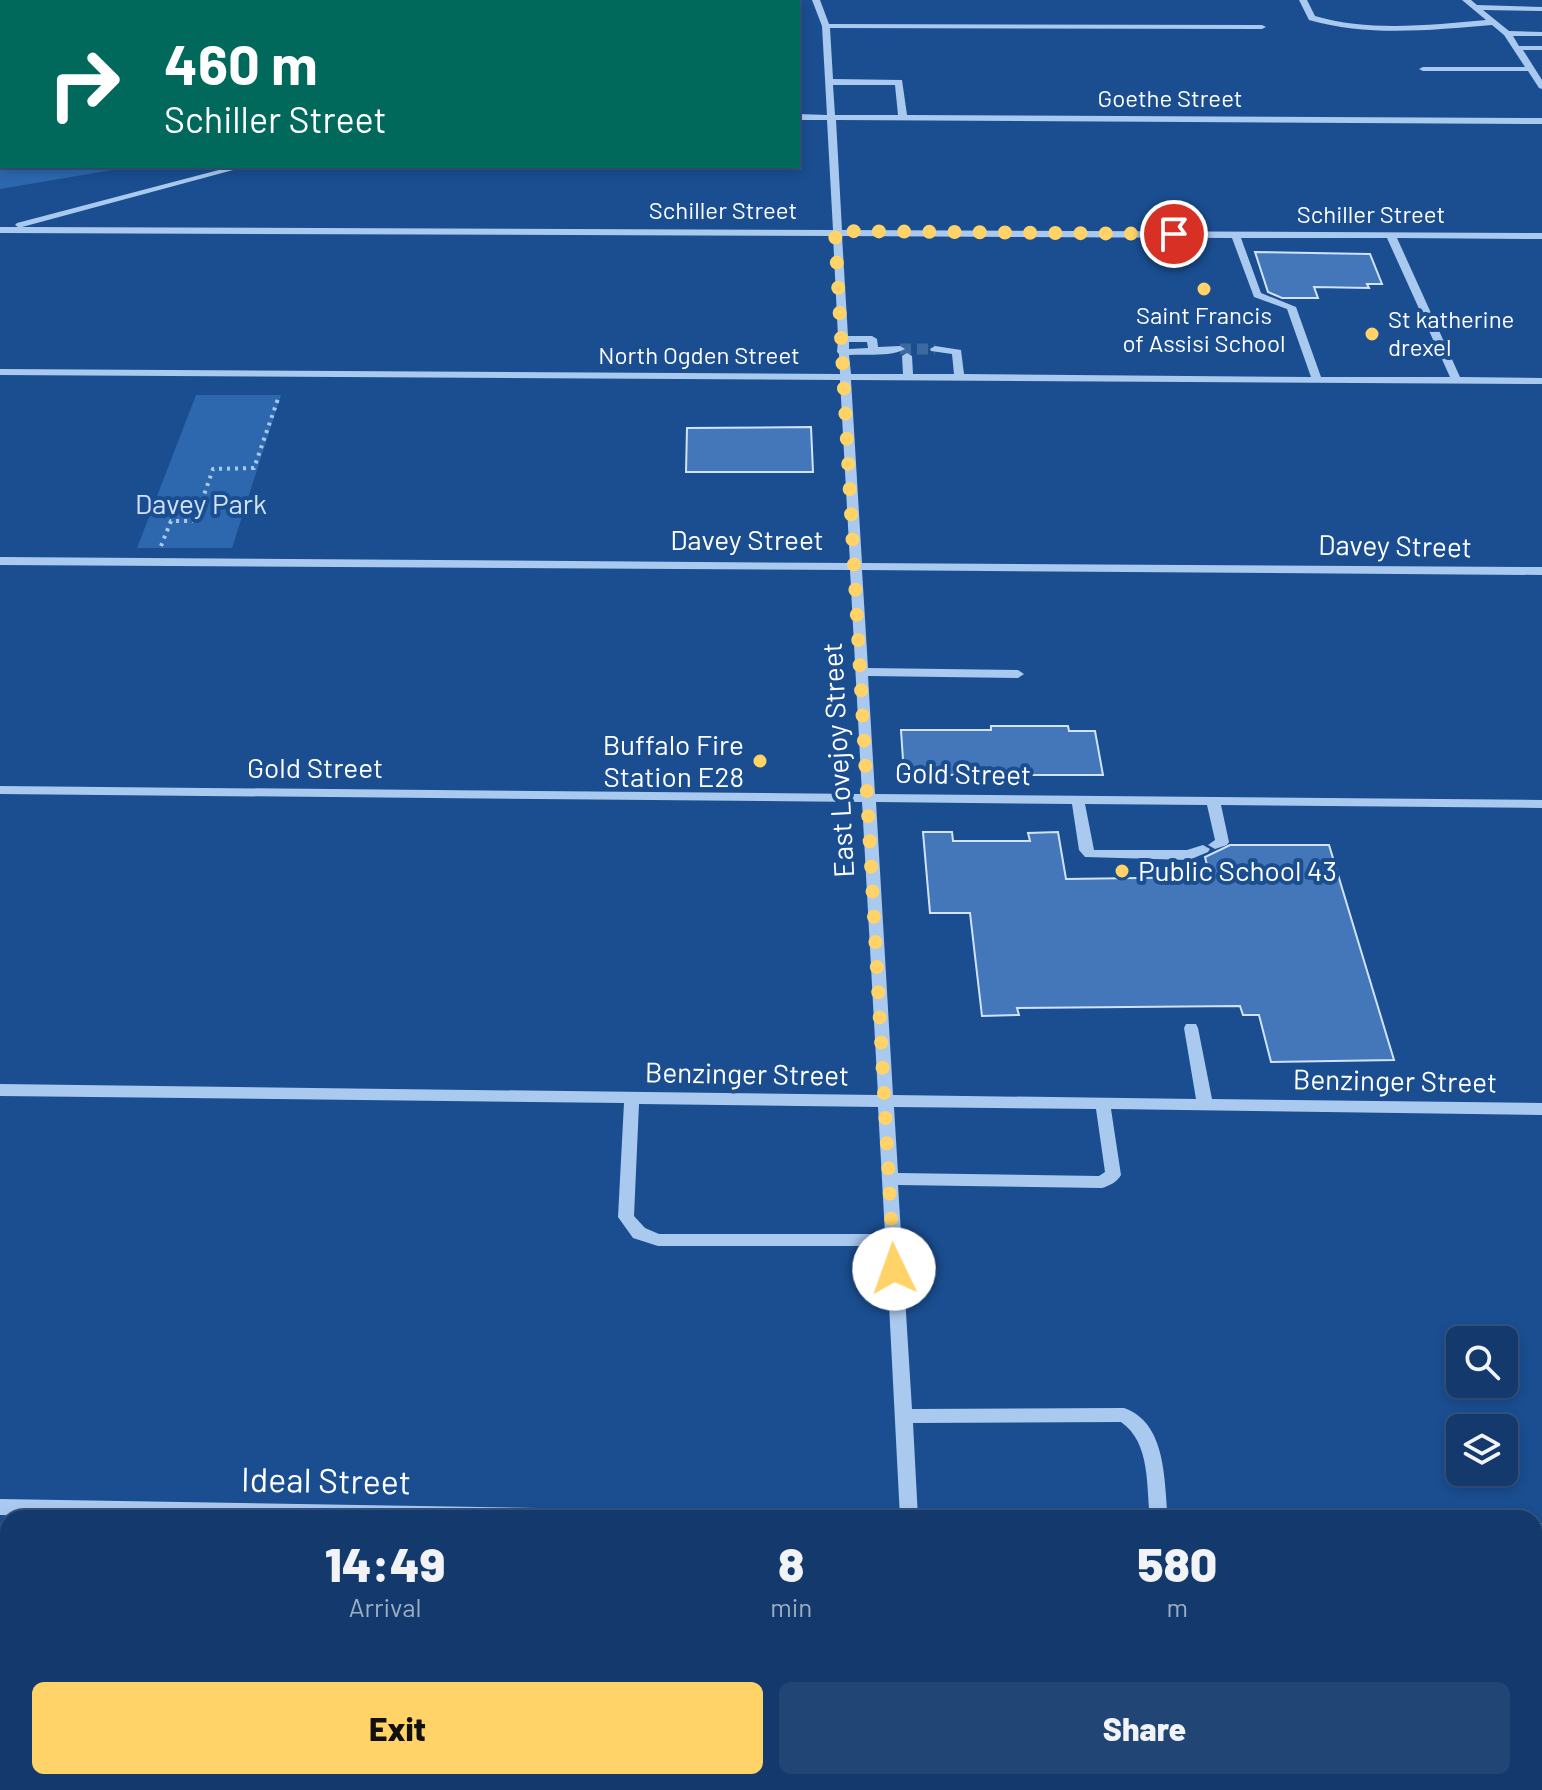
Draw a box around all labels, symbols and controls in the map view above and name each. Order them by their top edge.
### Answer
text: 460 m [164,29,318,96]
icon: right [32,32,136,136]
street label: Goethe Street [1097,83,1243,112]
text: Schiller Street [164,97,387,140]
street label: Schiller Street [649,195,797,224]
street label: Schiller Street [1297,199,1445,228]
pin [1140,200,1208,268]
icon: arrive [1152,212,1196,256]
marker: Saint Francis of Assisi School [1195,280,1213,298]
place label: Saint Francis of Assisi School [1122,300,1286,357]
place label: St katherine drexel [1388,304,1514,361]
marker: St katherine drexel [1363,325,1381,343]
street label: North Ogden Street [598,340,800,369]
park label: Davey Park [135,486,267,520]
street label: Davey Street [670,522,824,556]
street label: Davey Street [1318,527,1472,563]
street label: East Lovejoy Street [814,642,860,878]
place label: Buffalo Fire Station E28 [603,727,744,793]
street label: Gold Street [247,750,383,784]
marker: Buffalo Fire Station E28 [751,752,769,770]
street label: Gold Street [895,755,1031,791]
place label: Public School 43 [1138,853,1337,887]
marker: Public School 43 [1113,862,1131,880]
street label: Benzinger Street [645,1054,850,1092]
street label: Benzinger Street [1293,1061,1498,1099]
position arrow [852,1227,936,1311]
map controls [1446,1326,1518,1486]
button: search [1446,1326,1518,1398]
button: layers [1446,1414,1518,1486]
street label: Ideal Street [241,1458,411,1501]
text: 14:49 [325,1534,445,1592]
text: 8 [778,1534,804,1592]
text: 580 [1137,1534,1217,1592]
text: Arrival [349,1591,421,1622]
text: min [770,1591,812,1622]
text: m [1166,1591,1188,1622]
button: Exit [32,1682,763,1774]
button: Share [779,1682,1510,1774]

